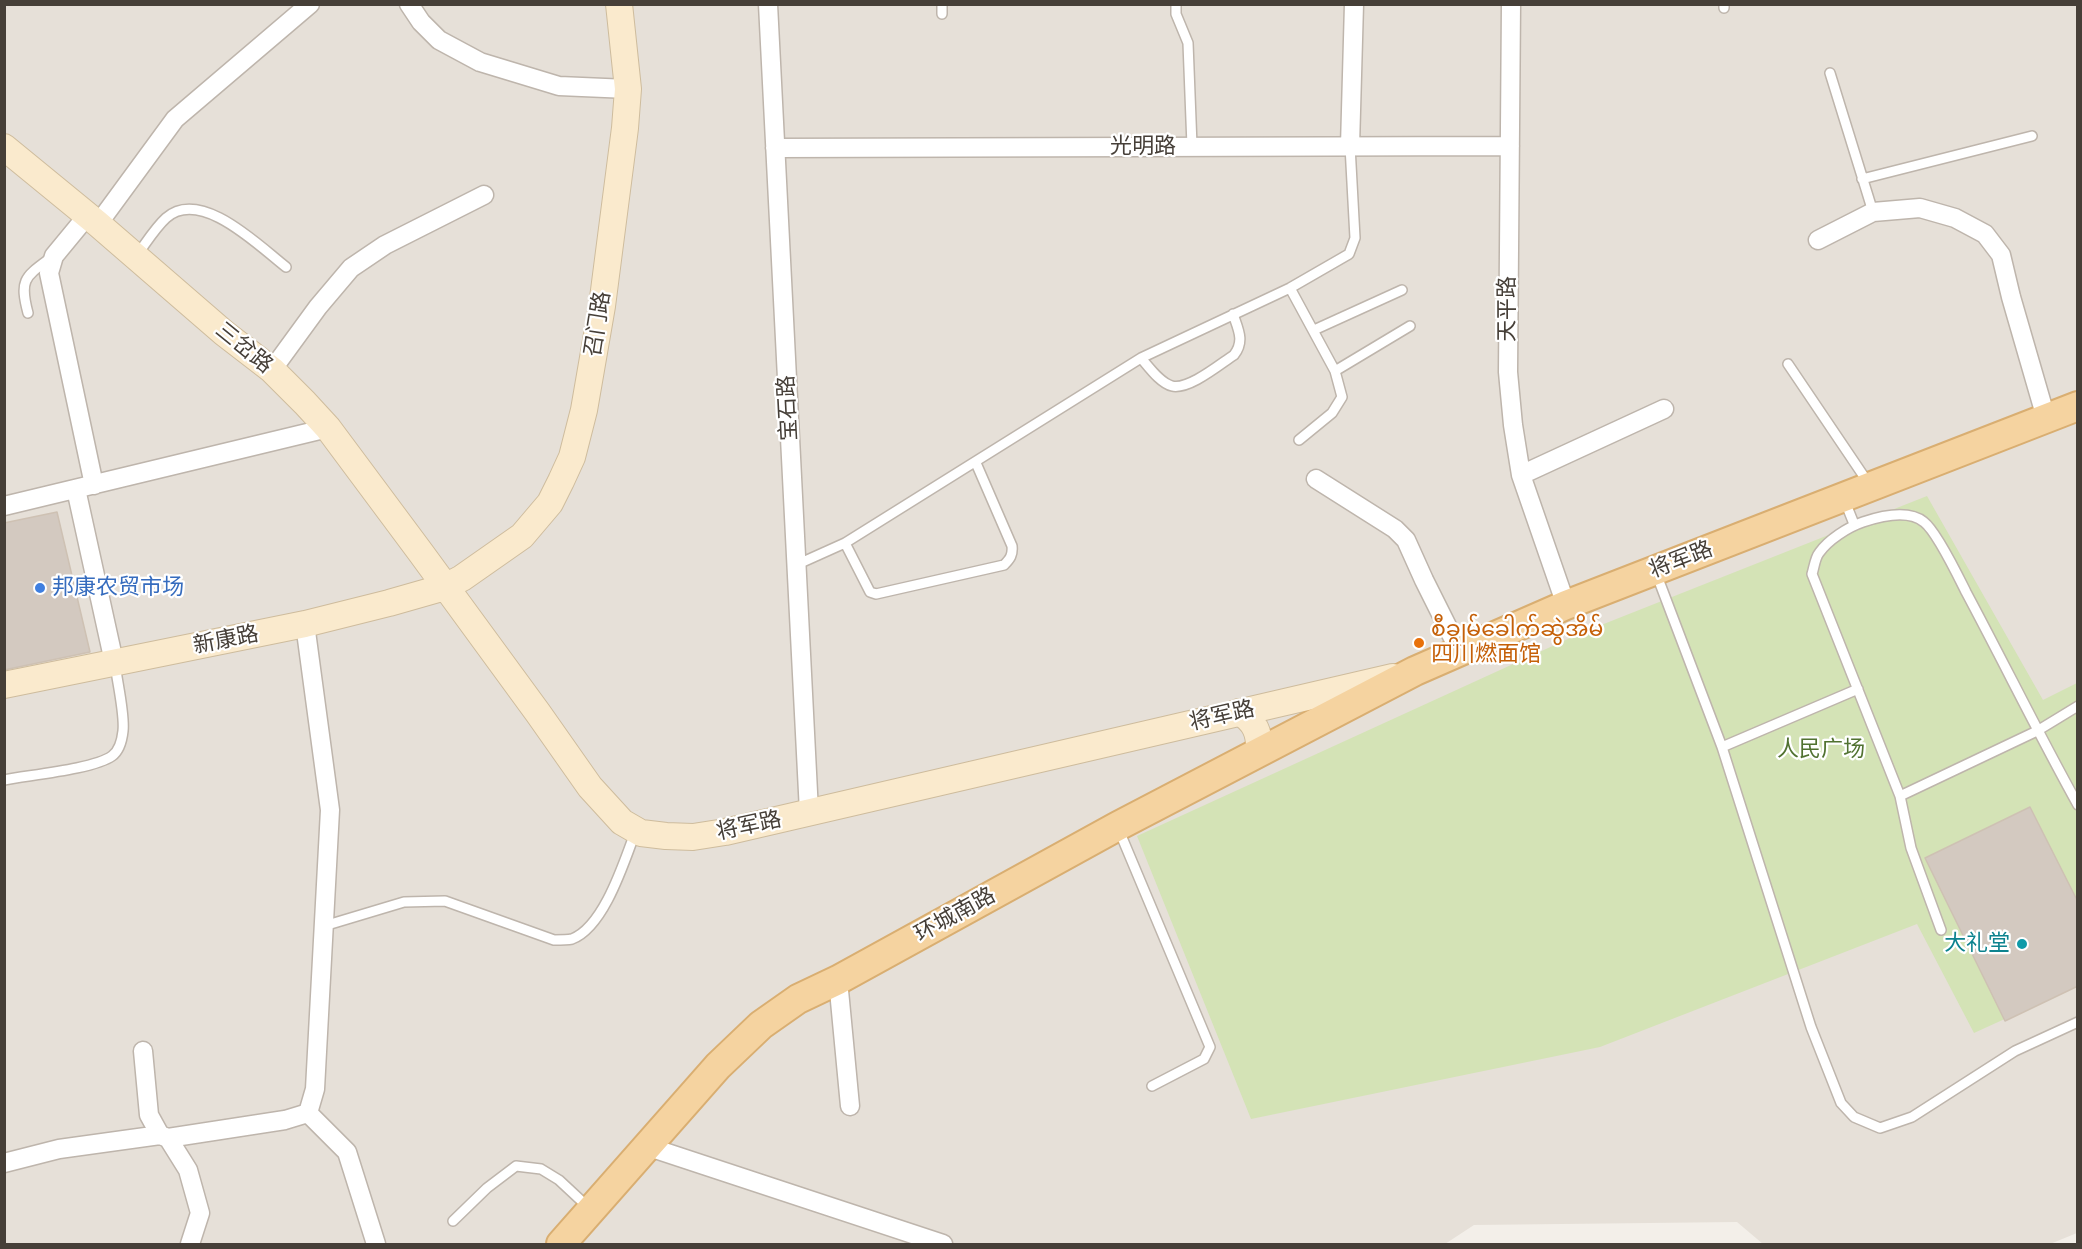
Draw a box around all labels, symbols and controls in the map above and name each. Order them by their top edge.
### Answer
street label: 光明路 [1110,134,1176,160]
street label: 天平路 [1495,276,1521,342]
street label: 召门路 [580,289,616,359]
street label: 三岔路 [210,317,278,379]
street label: 宝石路 [773,374,803,442]
street label: 将军路 [1645,536,1717,584]
place label: 邦康农贸市场 [52,575,184,601]
marker: 邦康农贸市场 [33,581,47,595]
place label: စီချွမ်ခေါက်ဆွဲအိမ် 四川燃面馆 [1431,617,1603,668]
street label: 新康路 [191,621,261,659]
marker: စီချွမ်ခေါက်ဆွဲအိမ် 四川燃面馆 [1412,636,1426,650]
street label: 将军路 [1187,696,1257,736]
park label: 人民广场 [1777,737,1865,763]
street label: 将军路 [714,806,784,846]
street label: 环城南路 [910,882,1000,948]
place label: 大礼堂 [1944,931,2010,957]
marker: 大礼堂 [2015,937,2029,951]

